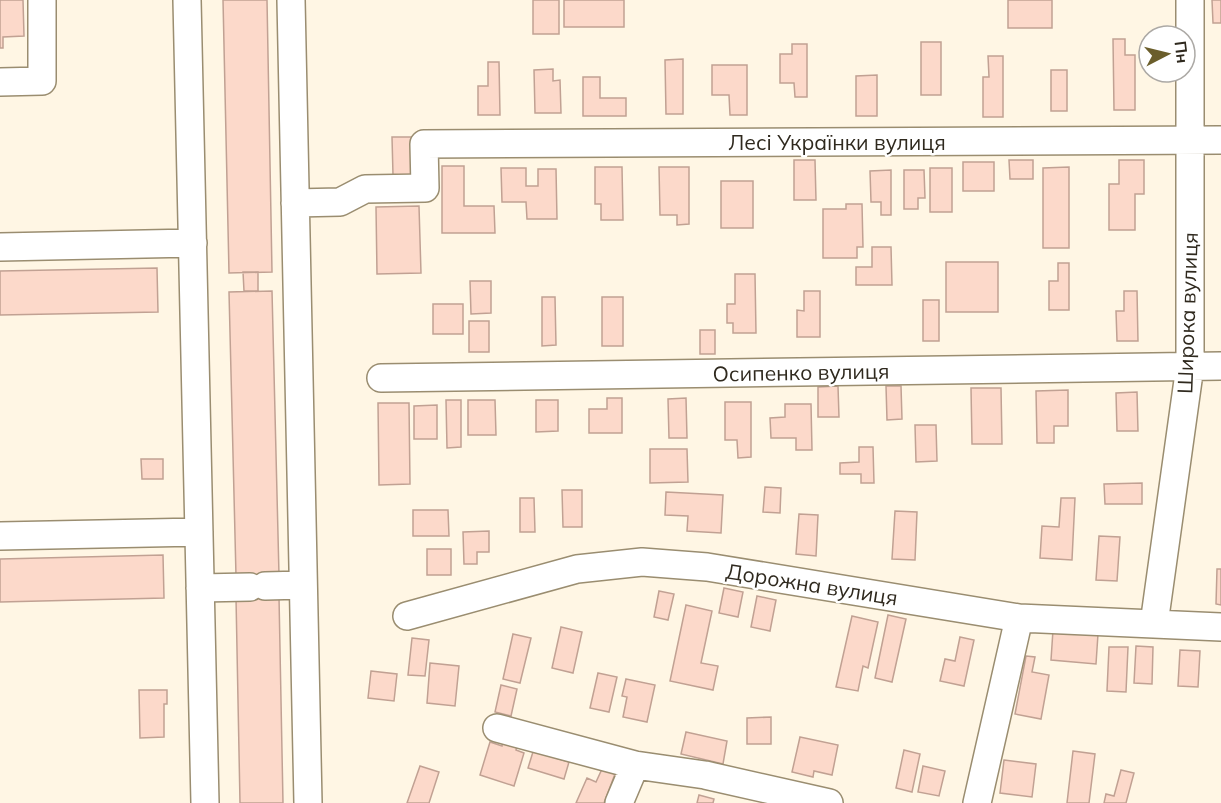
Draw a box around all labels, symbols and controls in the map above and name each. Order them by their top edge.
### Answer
north arrow [1137,24,1197,84]
text: Пн [1171,40,1193,64]
street label: Лесі Українки вулиця [728,129,946,155]
street label: Широка вулиця [1171,232,1203,394]
street label: Осипенко вулиця [712,357,890,387]
street label: Дорожна вулиця [724,558,900,610]

